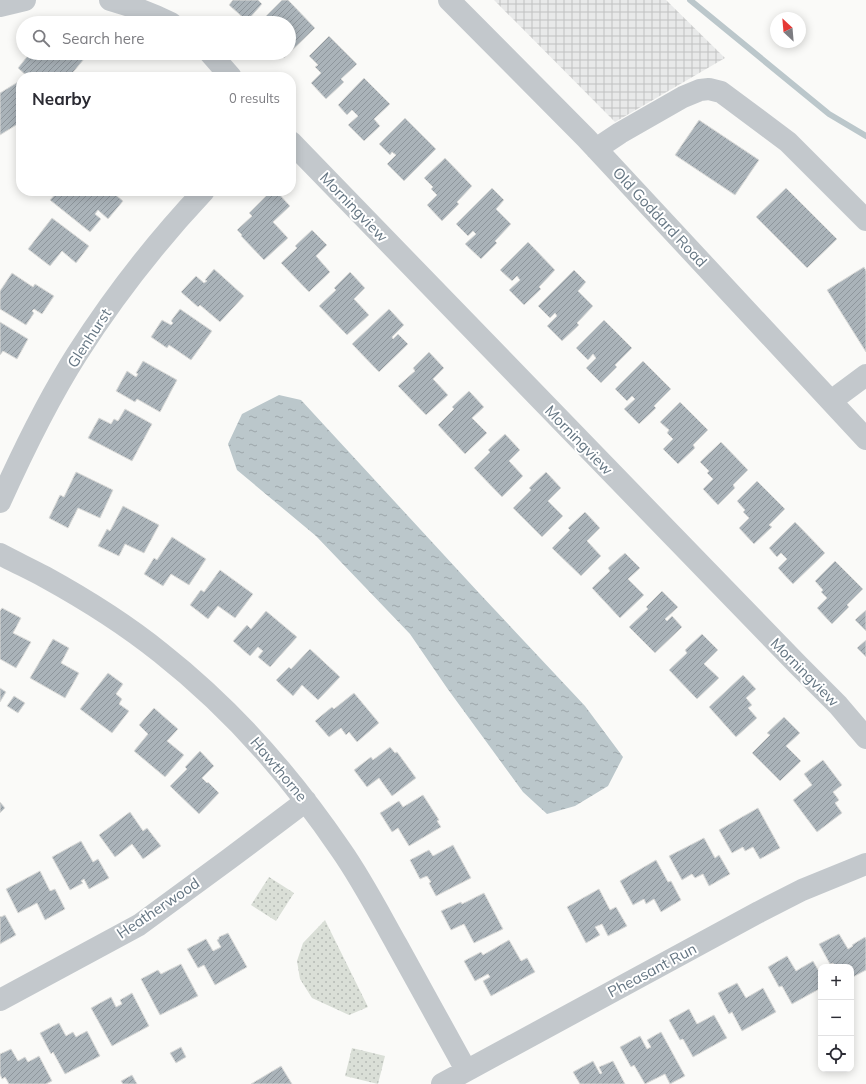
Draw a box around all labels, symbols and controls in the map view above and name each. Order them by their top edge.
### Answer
north arrow [770,12,806,48]
search box [16,16,296,60]
icon: search [30,27,52,49]
text: Search here [62,29,144,48]
text: Nearby [32,88,91,109]
text: 0 results [229,90,280,106]
street label: Old Goddard Road [609,163,711,271]
street label: Morningview [316,168,392,246]
street label: Glenhurst [63,305,115,371]
street label: Morningview [541,401,617,479]
street label: Morningview [767,634,843,710]
street label: Hawthorne [246,733,312,805]
street label: Heatherwood [113,873,203,943]
street label: Pheasant Run [604,939,700,1001]
map controls [818,964,854,1072]
button: + [818,964,854,1000]
button: − [818,1000,854,1036]
button: locate [818,1036,854,1072]

